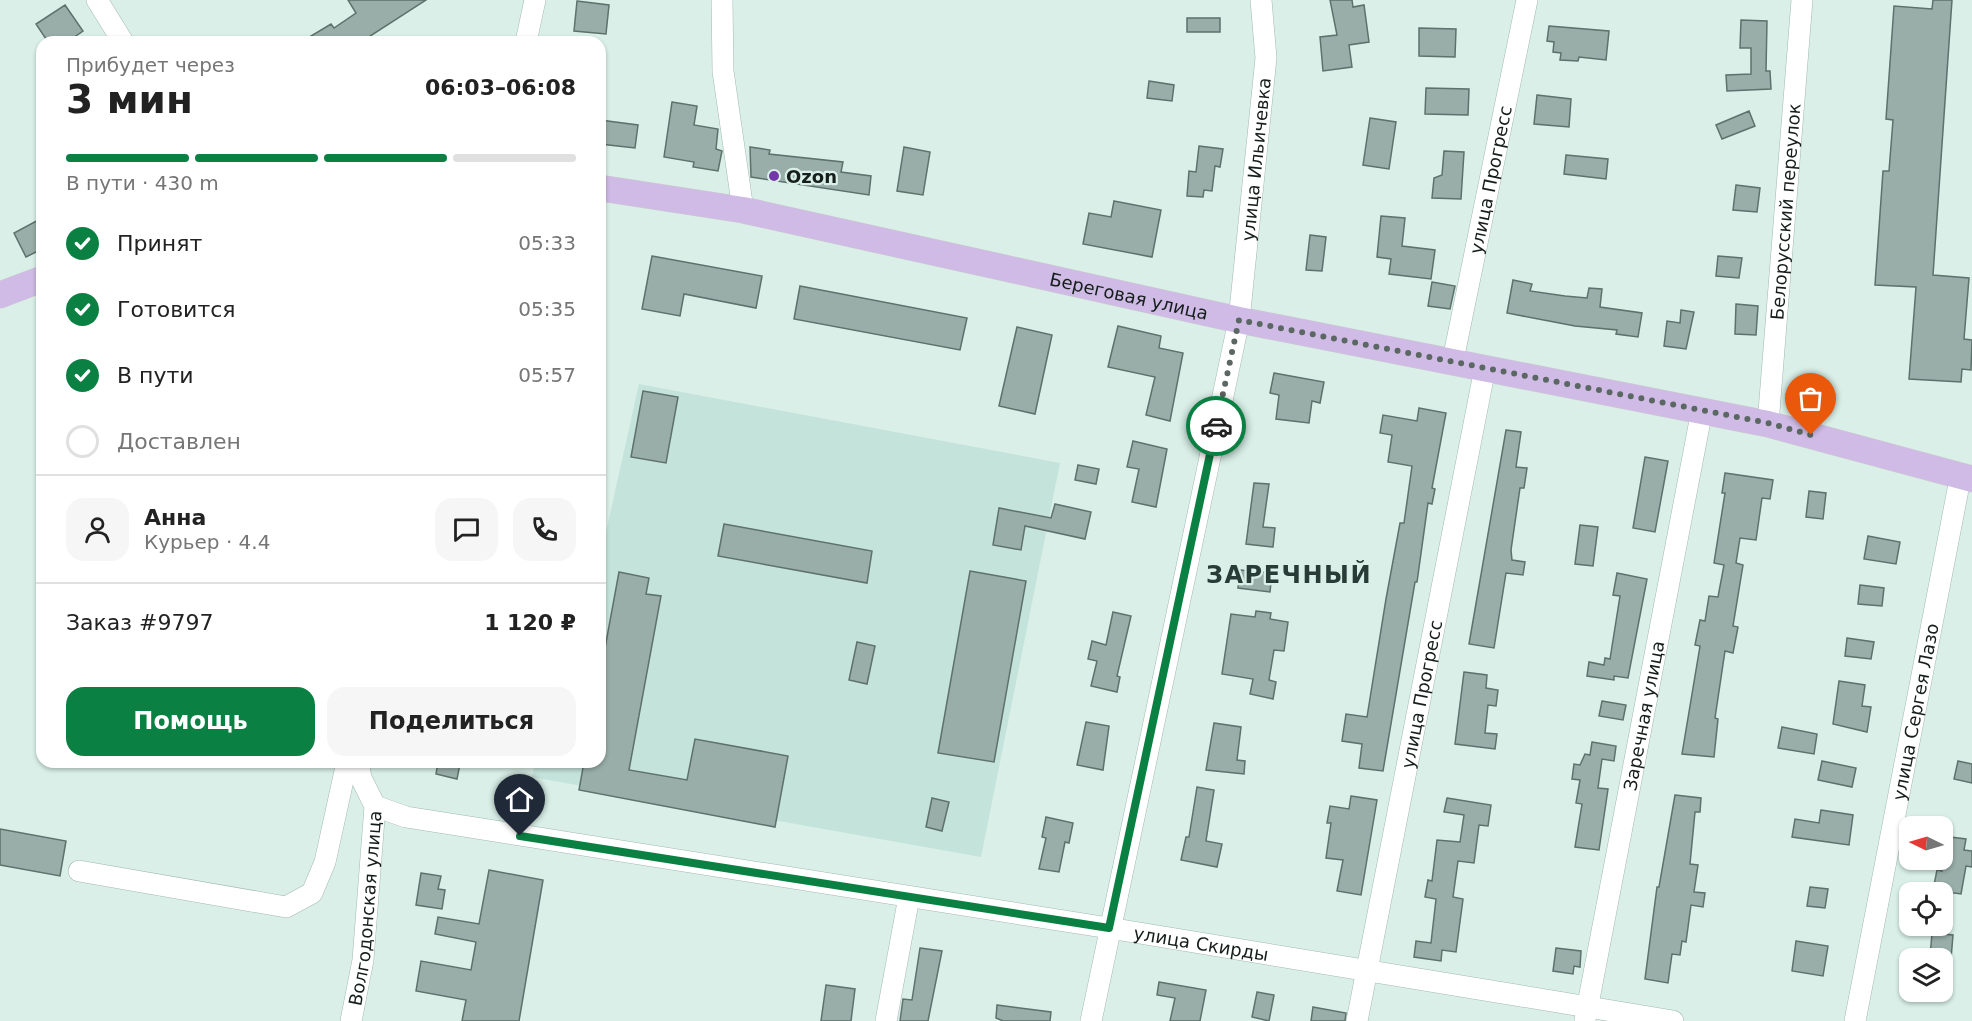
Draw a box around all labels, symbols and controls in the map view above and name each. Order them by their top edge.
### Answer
text: Прибудет через [66,53,235,77]
text: 06:03–06:08 [425,75,576,100]
street label: улица Ильичевка [1237,76,1274,242]
text: 3 мин [66,77,193,122]
street label: Белорусский переулок [1766,102,1804,321]
street label: улица Прогресс [1465,104,1516,256]
place label: Ozon [786,166,837,187]
marker: Ozon [767,169,781,183]
text: В пути · 430 m [66,171,219,195]
icon: check [66,227,99,260]
text: Принят [117,231,202,256]
text: 05:33 [518,231,576,255]
street label: Береговая улица [1048,268,1210,323]
icon: check [66,293,99,326]
text: Готовится [117,297,236,322]
text: 05:35 [518,297,576,321]
icon: check [66,359,99,392]
text: В пути [117,363,194,388]
text: 05:57 [518,363,576,387]
pin [1785,373,1836,435]
icon: bag [1794,382,1827,415]
courier [1186,396,1246,456]
icon: car [1200,410,1233,443]
text: Доставлен [117,429,241,454]
button: person [66,498,129,561]
button: chat [435,498,498,561]
button: phone [513,498,576,561]
text: Анна [144,505,206,530]
text: Курьер · 4.4 [144,530,270,554]
district label: ЗАРЕЧНЫЙ [1206,560,1372,589]
text: Заказ #9797 [66,610,213,635]
text: 1 120 ₽ [484,610,576,635]
street label: улица Прогресс [1396,618,1446,770]
street label: улица Сергея Лазо [1887,621,1942,802]
street label: Заречная улица [1619,639,1668,792]
button: Помощь [66,687,315,756]
button: Поделиться [327,687,576,756]
pin [494,774,545,836]
icon: home [503,783,536,816]
street label: Волгодонская улица [344,810,385,1007]
north arrow [1899,816,1953,870]
map controls [1899,816,1953,1002]
button: locate [1899,882,1953,936]
street label: улица Скирды [1132,922,1270,965]
button: layers [1899,948,1953,1002]

